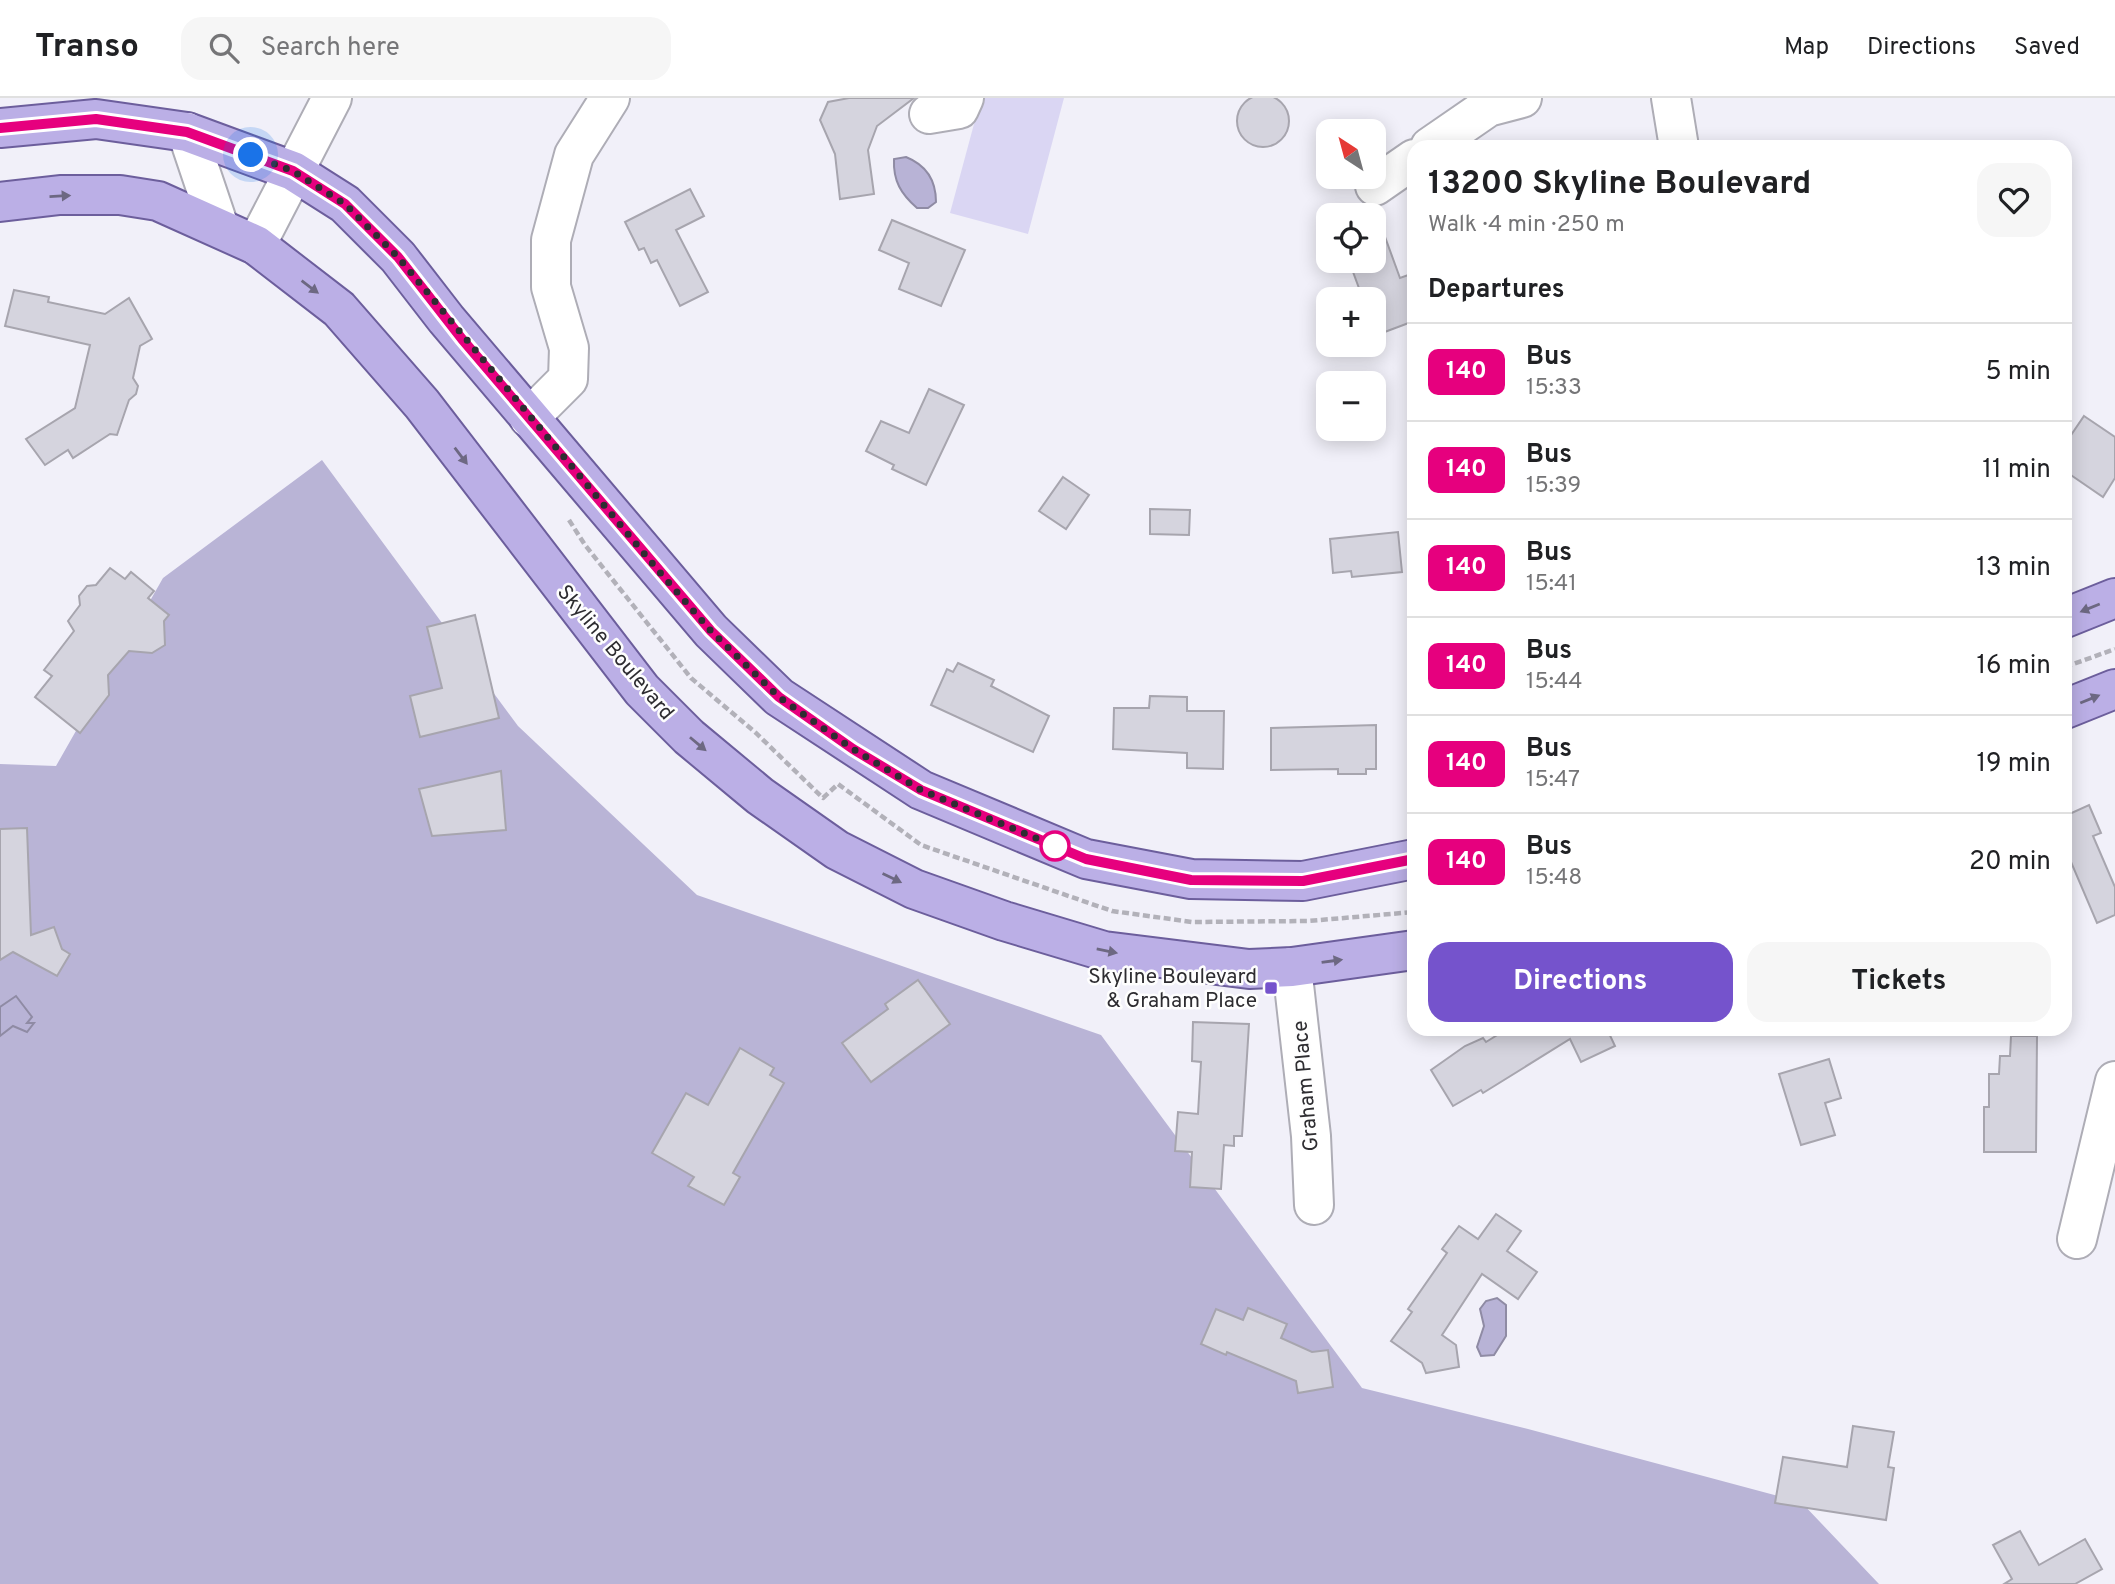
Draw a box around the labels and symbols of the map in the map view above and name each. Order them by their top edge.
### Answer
north arrow [1316,119,1386,189]
your location [233,137,268,172]
one-way arrow [49,190,71,201]
one-way arrow [301,279,319,293]
one-way arrow [453,446,468,464]
street label: Skyline Boulevard [550,580,679,726]
one-way arrow [2079,603,2100,614]
one-way arrow [2080,693,2101,704]
one-way arrow [689,737,707,752]
unlabelled marker [1040,831,1070,861]
one-way arrow [882,872,902,883]
one-way arrow [1096,946,1118,957]
one-way arrow [1322,955,1344,966]
place label: Skyline Boulevard & Graham Place [1088,964,1257,1015]
marker: Skyline Boulevard & Graham Place [1263,980,1279,996]
street label: Graham Place [1287,1019,1326,1152]

